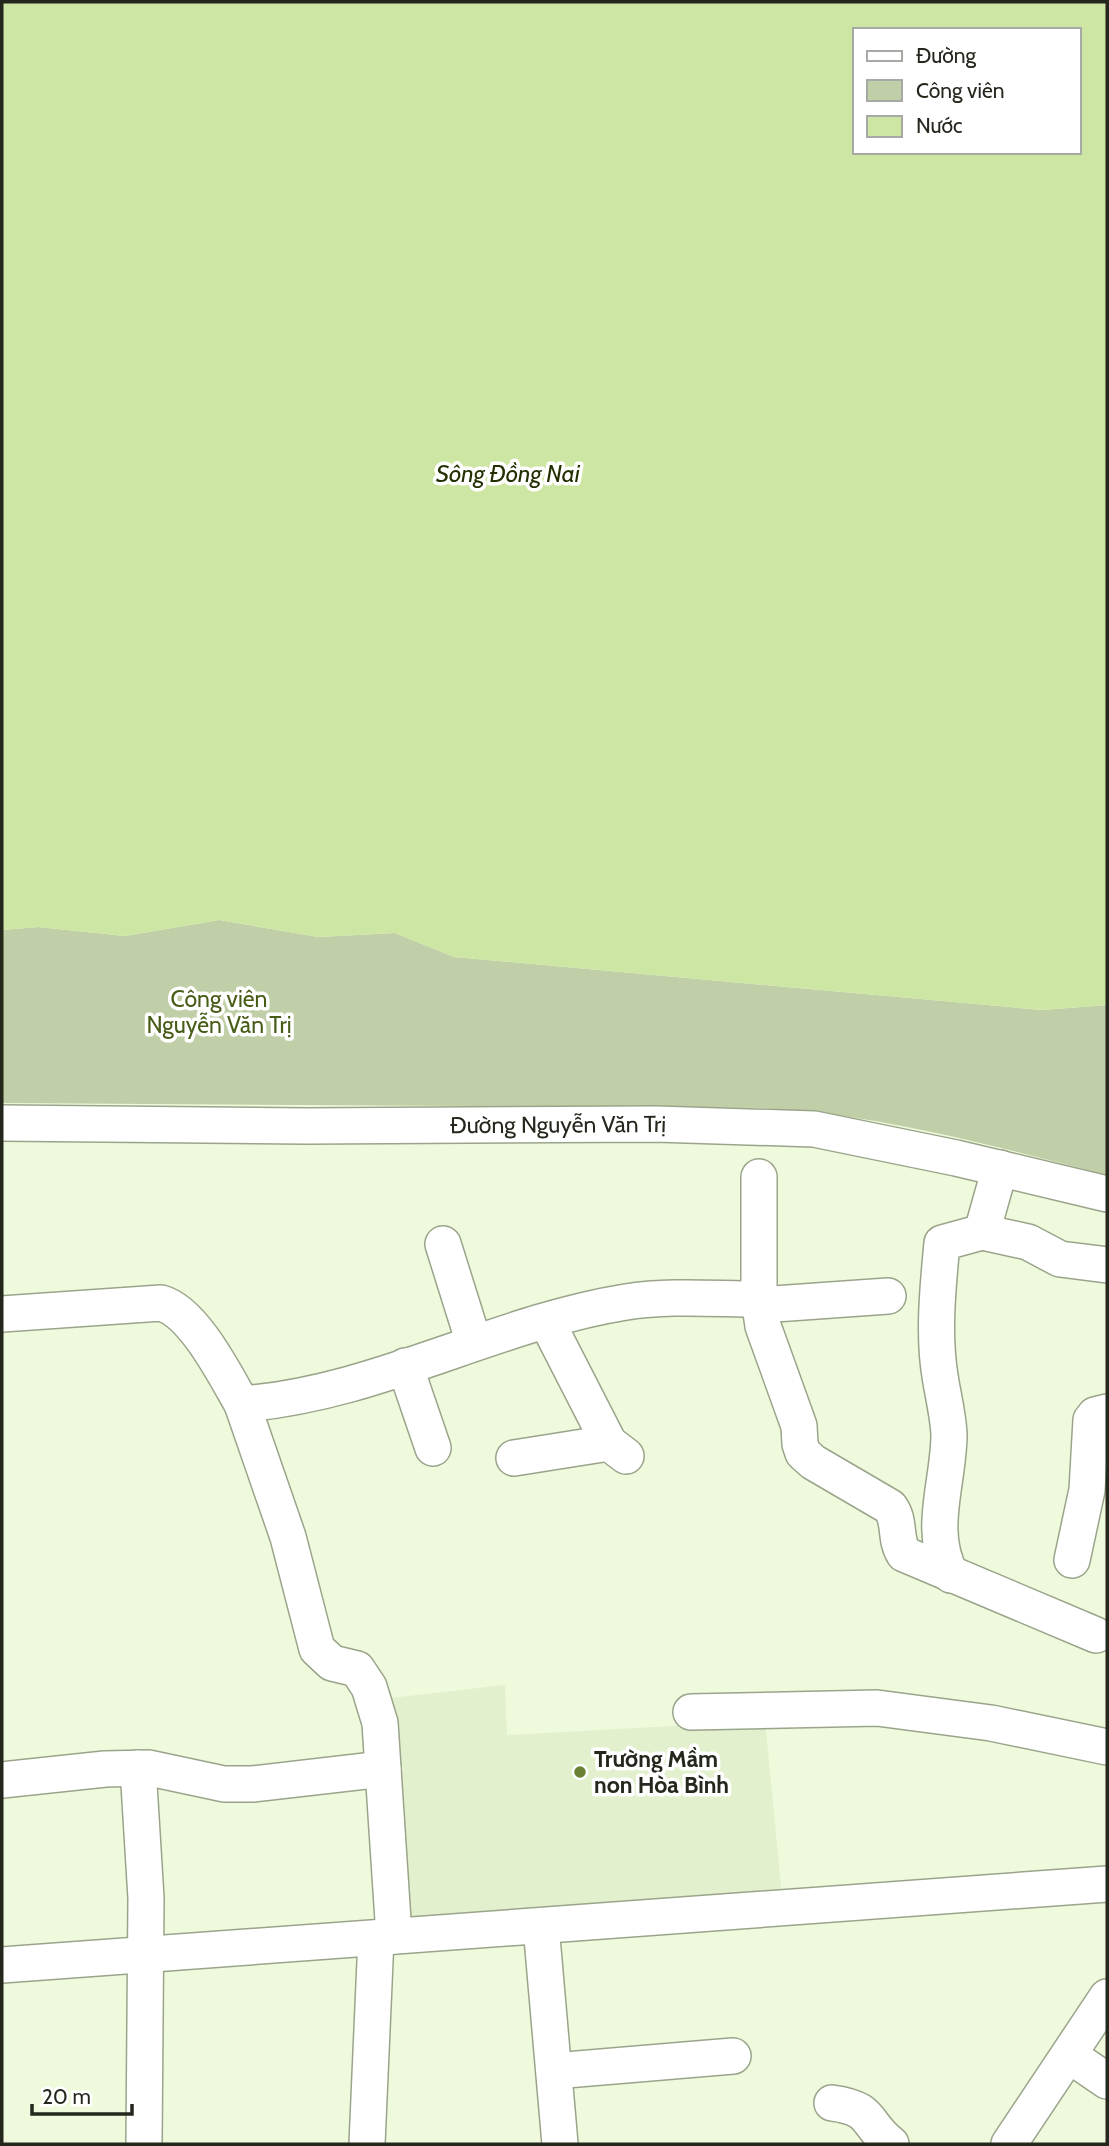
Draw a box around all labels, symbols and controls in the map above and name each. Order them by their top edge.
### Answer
legend [853,28,1081,154]
text: Đường [916,43,977,68]
text: Công viên [916,78,1004,103]
text: Nước [916,113,963,138]
water label: Sông Đồng Nai [436,459,581,488]
park label: Công viên Nguyễn Văn Trị [146,985,292,1039]
street label: Đường Nguyễn Văn Trị [450,1110,667,1139]
place label: Trường Mầm non Hòa Bình [594,1745,729,1799]
marker: Trường Mầm non Hòa Bình [572,1764,588,1780]
scale bar [32,2072,131,2116]
text: 20 m [42,2084,91,2109]

